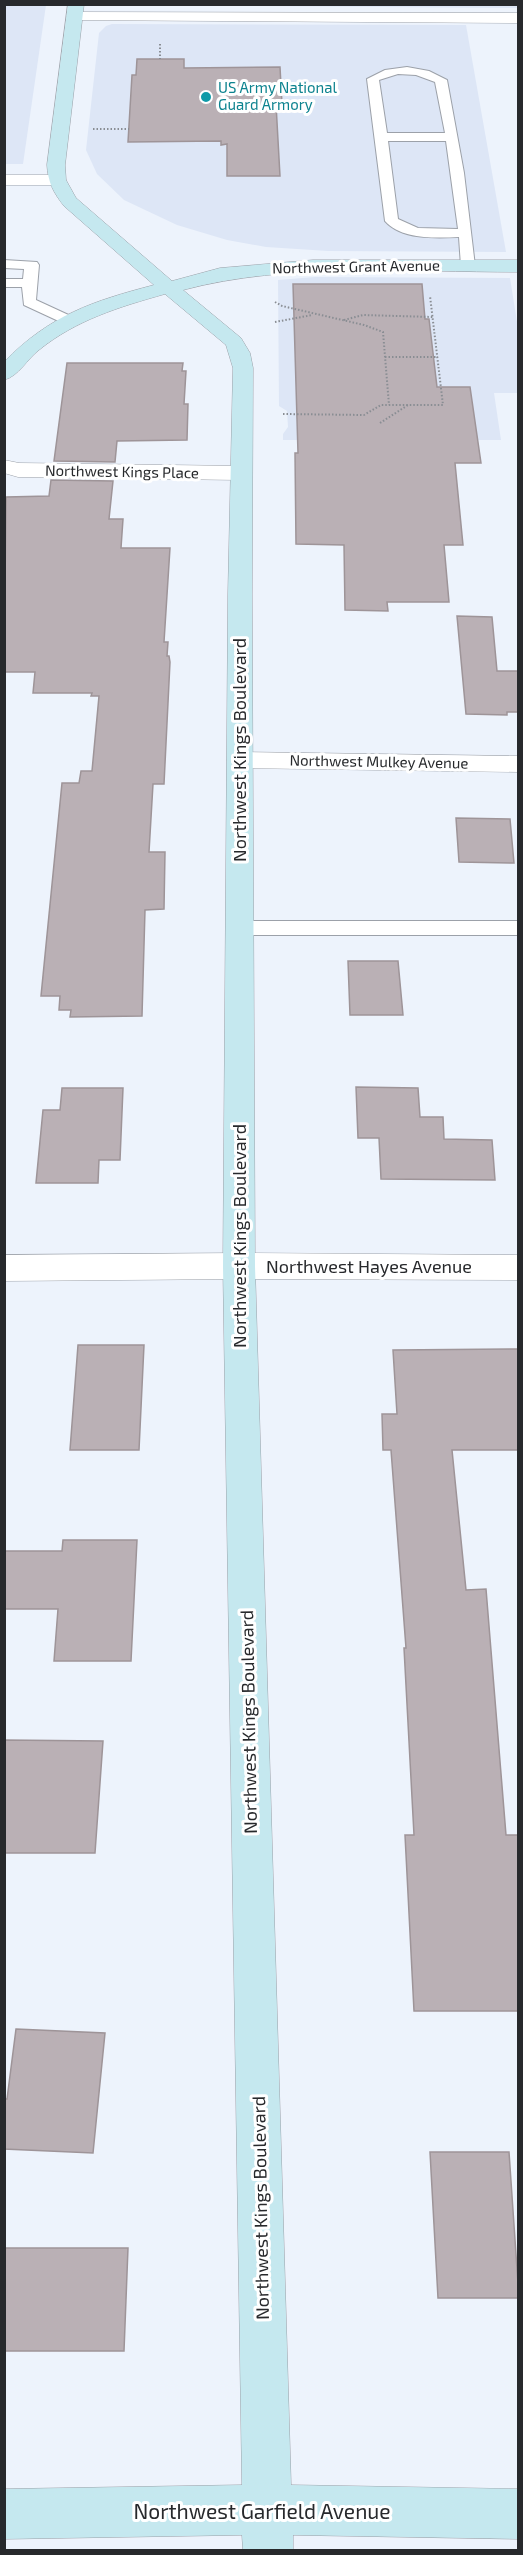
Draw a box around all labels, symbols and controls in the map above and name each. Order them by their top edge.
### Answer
place label: US Army National Guard Armory [218,78,338,113]
marker: US Army National Guard Armory [199,90,213,104]
street label: Northwest Grant Avenue [272,256,440,276]
street label: Northwest Kings Place [45,461,199,481]
street label: Northwest Kings Boulevard [228,638,250,862]
street label: Northwest Mulkey Avenue [289,750,469,772]
street label: Northwest Kings Boulevard [228,1124,250,1348]
street label: Northwest Hayes Avenue [266,1255,472,1277]
street label: Northwest Kings Boulevard [235,1610,261,1834]
street label: Northwest Kings Boulevard [247,2096,273,2320]
street label: Northwest Garfield Avenue [133,2498,391,2523]

